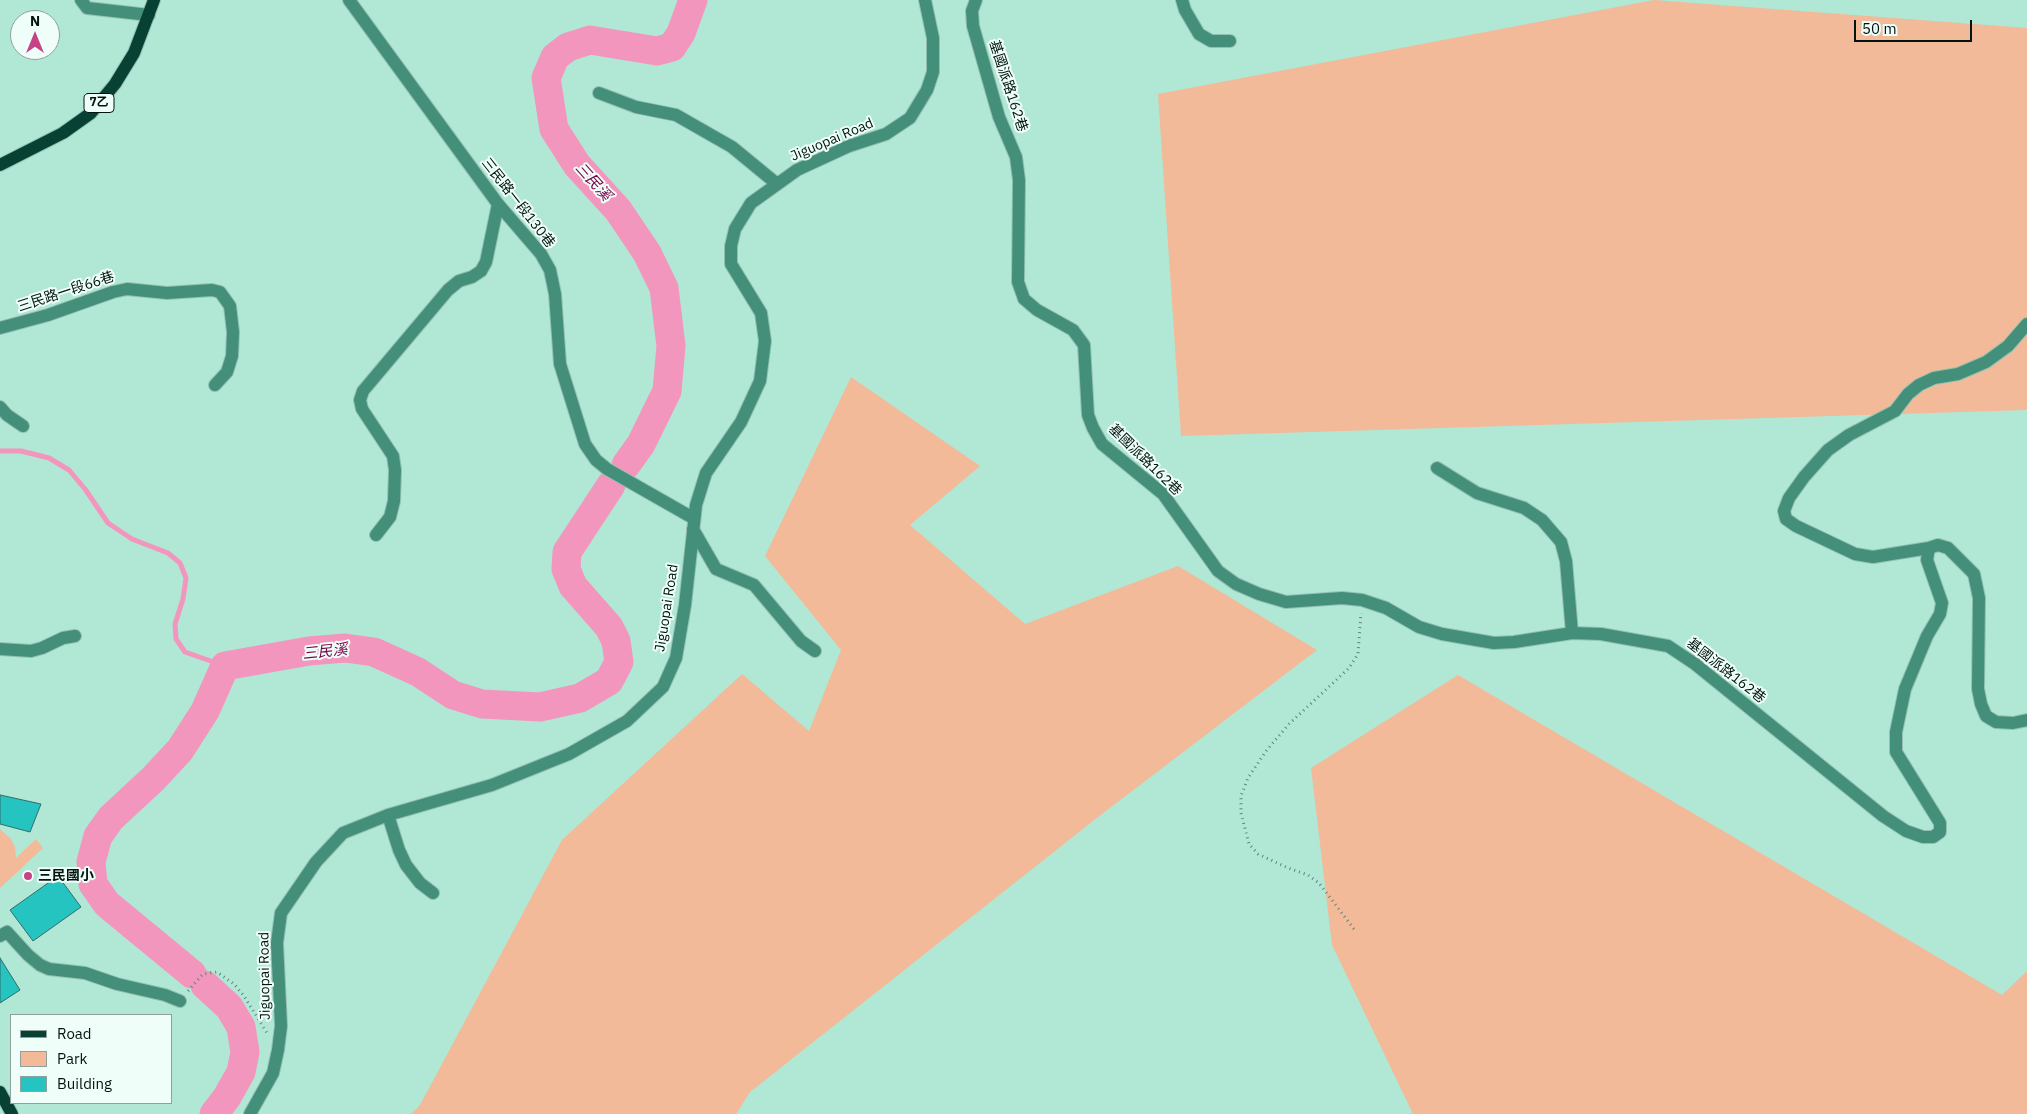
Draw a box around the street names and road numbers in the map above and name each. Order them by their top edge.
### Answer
street label: 基國派路162巷 [985,38,1031,134]
road number: 7乙 [84,94,114,112]
street label: Jiguopai Road [788,115,876,165]
street label: 三民路一段130巷 [478,155,558,251]
street label: 三民路一段66巷 [15,268,117,316]
street label: 基國派路162巷 [1105,421,1185,499]
street label: Jiguopai Road [652,563,682,653]
street label: 基國派路162巷 [1683,635,1769,707]
street label: Jiguopai Road [256,932,274,1020]

